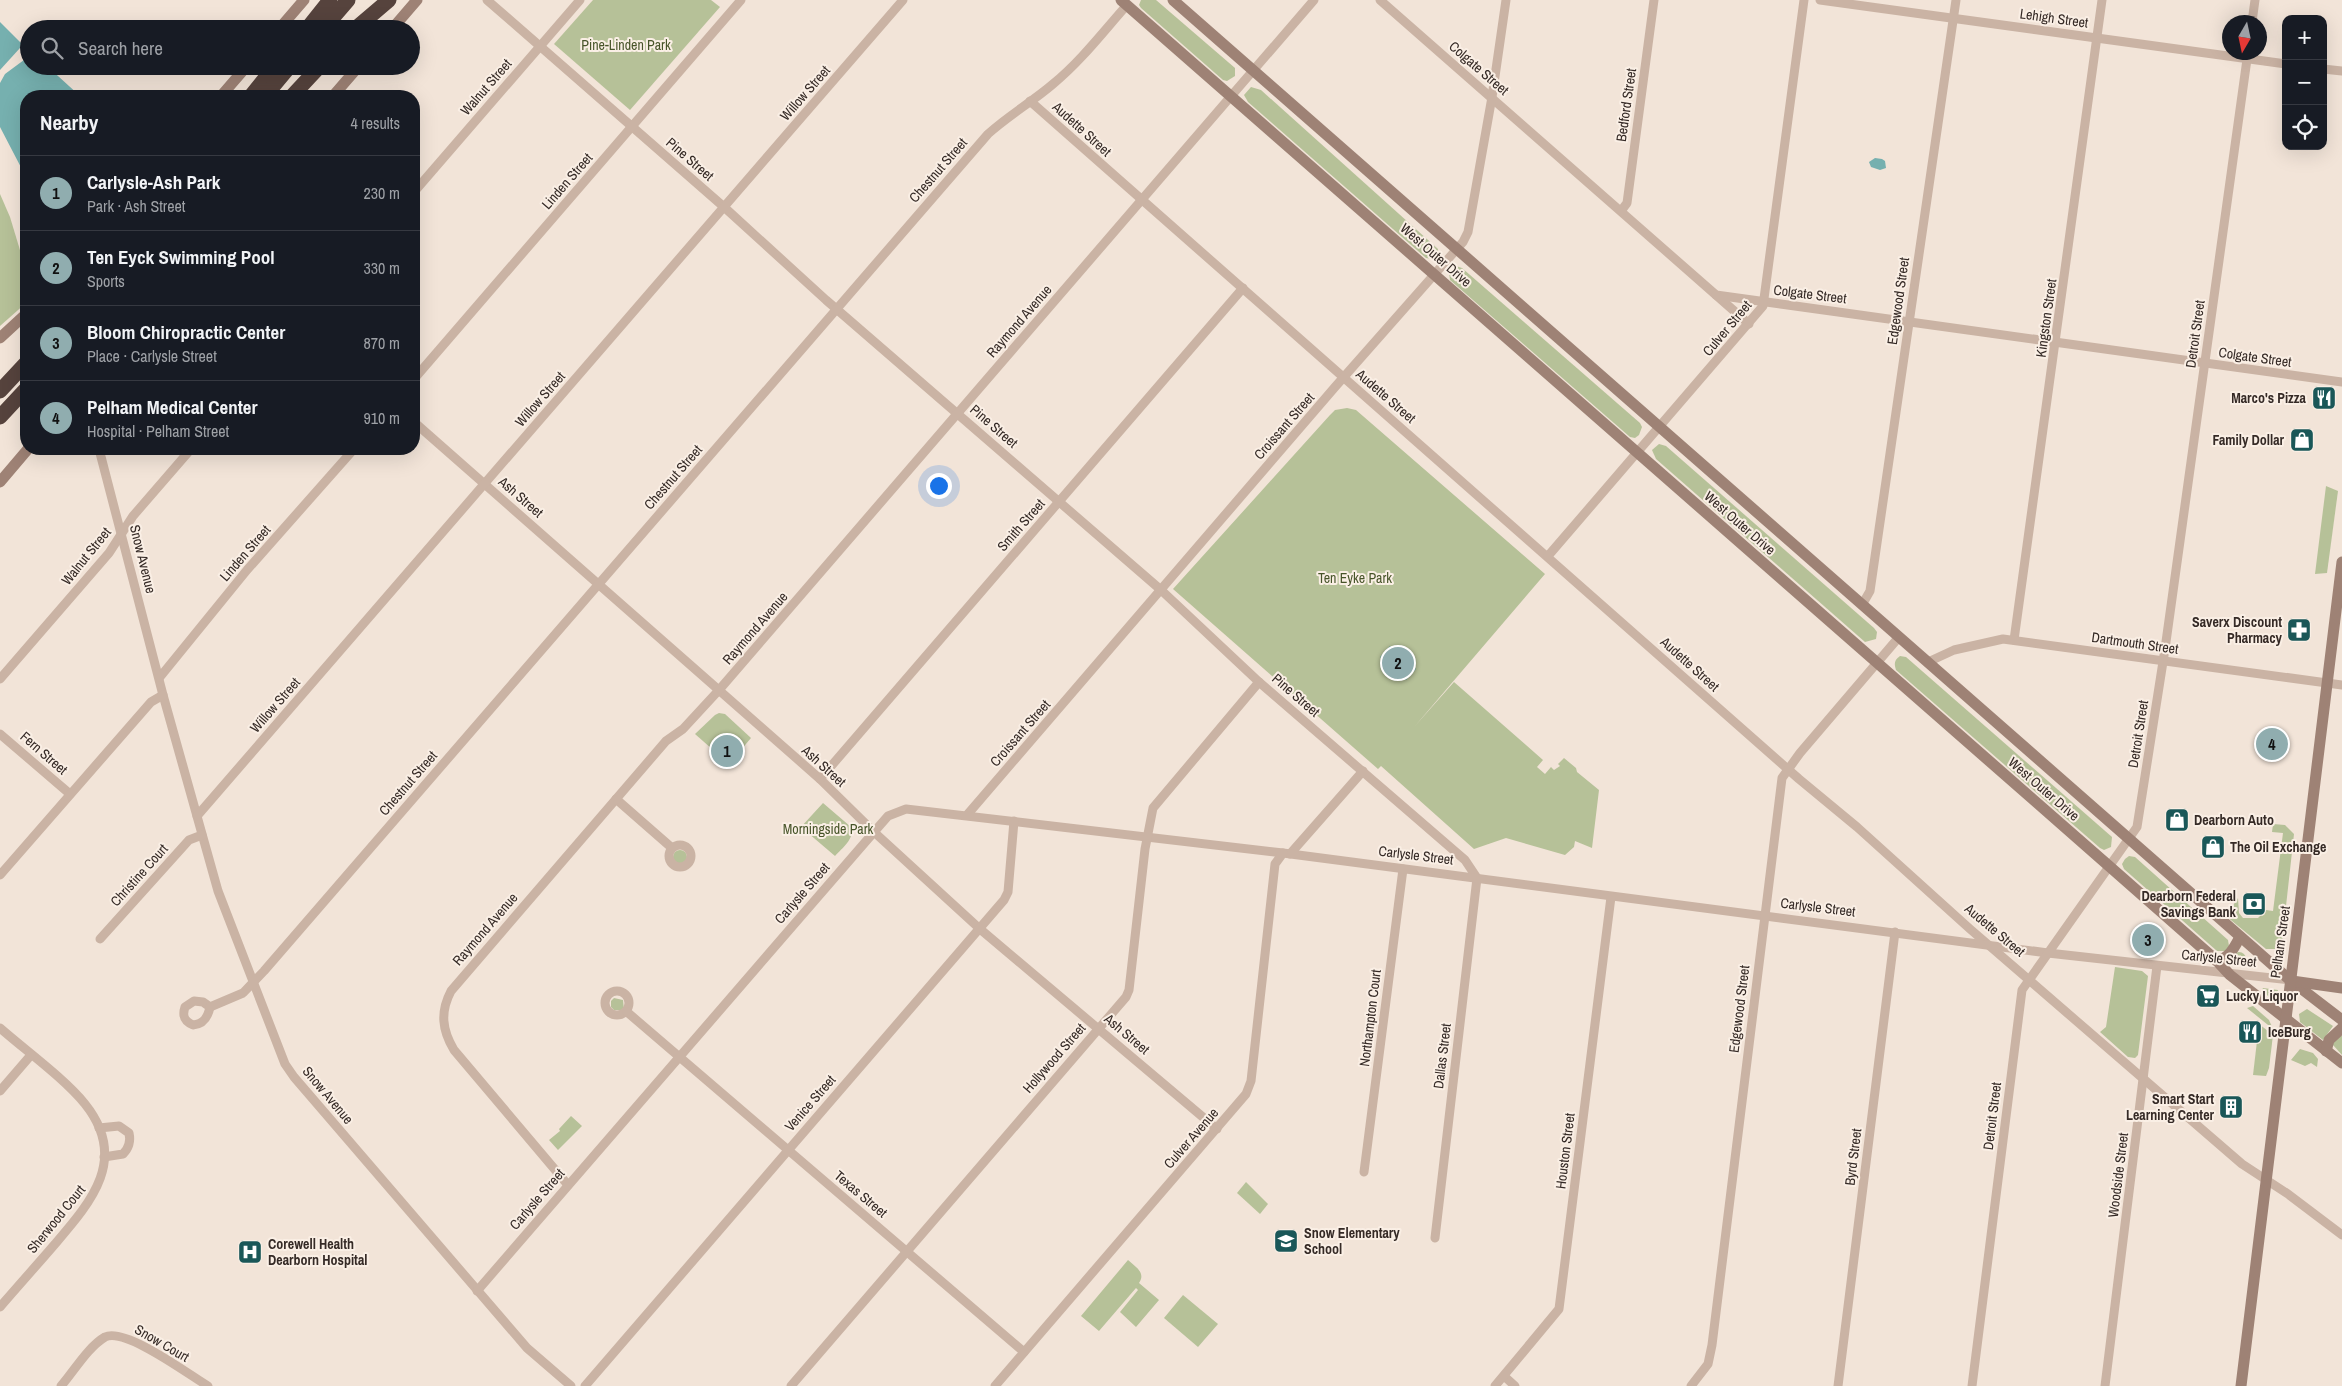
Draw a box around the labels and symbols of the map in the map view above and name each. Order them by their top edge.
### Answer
street label: Lehigh Street [2019,4,2089,32]
north arrow [2222,15,2267,60]
park label: Pine-Linden Park [581,36,671,54]
street label: Colgate Street [1445,37,1513,99]
street label: Walnut Street [457,55,515,119]
street label: Willow Street [776,62,834,124]
street label: Bedford Street [1612,67,1640,143]
street label: Audette Street [1048,97,1115,160]
street label: Pine Street [662,133,718,185]
street label: Chestnut Street [905,134,971,206]
street label: Linden Street [538,149,596,213]
street label: West Outer Drive [1397,219,1475,291]
street label: Edgewood Street [1883,256,1913,346]
street label: Kingston Street [2032,278,2060,358]
street label: Raymond Avenue [983,281,1055,361]
street label: Colgate Street [1772,281,1848,307]
street label: Culver Street [1699,297,1755,359]
street label: Detroit Street [2181,299,2209,369]
street label: Colgate Street [2217,343,2293,371]
street label: Audette Street [1352,364,1420,427]
street label: Willow Street [511,368,569,430]
restaurant icon: Marco's Pizza [2311,385,2337,411]
street label: Croissant Street [1250,389,1318,463]
place label: Marco's Pizza [2231,389,2307,407]
street label: Pine Street [966,400,1022,452]
shop icon: Family Dollar [2289,427,2315,453]
place label: Family Dollar [2212,431,2285,449]
street label: Chestnut Street [640,441,706,513]
street label: Ash Street [494,472,547,521]
your location [926,473,952,499]
street label: West Outer Drive [1701,487,1779,559]
street label: Smith Street [993,495,1049,555]
street label: Linden Street [216,521,274,585]
street label: Walnut Street [57,523,115,589]
street label: Snow Avenue [126,523,160,595]
park label: Ten Eyke Park [1318,569,1392,587]
street label: Raymond Avenue [719,588,791,668]
place label: Saverx Discount Pharmacy [2192,613,2283,647]
pharmacy icon: Saverx Discount Pharmacy [2286,617,2312,643]
street label: Dartmouth Street [2090,628,2180,658]
street label: Audette Street [1656,632,1723,695]
pin: 2 [1382,644,1414,682]
street label: Pine Street [1268,669,1324,721]
street label: Willow Street [246,674,304,736]
street label: Croissant Street [986,696,1054,770]
street label: Detroit Street [2124,699,2152,769]
pin: 4 [2256,725,2288,763]
street label: Fern Street [17,728,71,778]
pin: 1 [711,732,743,770]
street label: Ash Street [797,741,850,791]
street label: Chestnut Street [375,747,441,819]
street label: West Outer Drive [2005,753,2083,825]
shop icon: Dearborn Auto [2164,807,2190,833]
place label: Dearborn Auto [2194,811,2274,829]
park label: Morningside Park [783,820,874,838]
shop icon: The Oil Exchange [2200,834,2226,860]
place label: The Oil Exchange [2230,838,2326,856]
street label: Christine Court [106,840,172,910]
street label: Carlysle Street [1378,841,1454,869]
street label: Carlysle Street [771,859,833,927]
place label: Dearborn Federal Savings Bank [2142,887,2237,921]
street label: Raymond Avenue [449,889,521,969]
bank icon: Dearborn Federal Savings Bank [2241,891,2267,917]
street label: Carlysle Street [1780,893,1856,921]
street label: Audette Street [1960,899,2029,960]
street label: Pelham Street [2266,905,2294,979]
pin: 3 [2132,921,2164,959]
street label: Carlysle Street [2181,945,2257,971]
street label: Edgewood Street [1725,964,1753,1054]
street label: Northampton Court [1355,968,1385,1068]
supermarket icon: Lucky Liquor [2195,983,2221,1009]
place label: Lucky Liquor [2226,987,2299,1005]
street label: Ash Street [1100,1009,1153,1058]
street label: Hollywood Street [1019,1019,1089,1097]
restaurant icon: IceBurg [2237,1019,2263,1045]
street label: Dallas Street [1429,1022,1455,1090]
place label: IceBurg [2268,1023,2311,1041]
street label: Snow Avenue [299,1062,357,1128]
street label: Venice Street [781,1071,839,1135]
street label: Detroit Street [1979,1081,2005,1151]
place label: Smart Start Learning Center [2126,1090,2215,1124]
building icon: Smart Start Learning Center [2218,1094,2244,1120]
street label: Culver Avenue [1160,1104,1222,1172]
street label: Houston Street [1551,1112,1579,1190]
street label: Byrd Street [1841,1127,1865,1187]
street label: Woodside Street [2104,1132,2132,1218]
street label: Carlysle Street [506,1165,568,1233]
street label: Texas Street [831,1167,891,1221]
street label: Sherwood Court [23,1181,89,1257]
place label: Snow Elementary School [1304,1224,1400,1258]
school or university icon: Snow Elementary School [1273,1228,1299,1254]
place label: Corewell Health Dearborn Hospital [268,1235,368,1269]
hospital icon: Corewell Health Dearborn Hospital [237,1239,263,1265]
street label: Snow Court [132,1320,192,1366]

